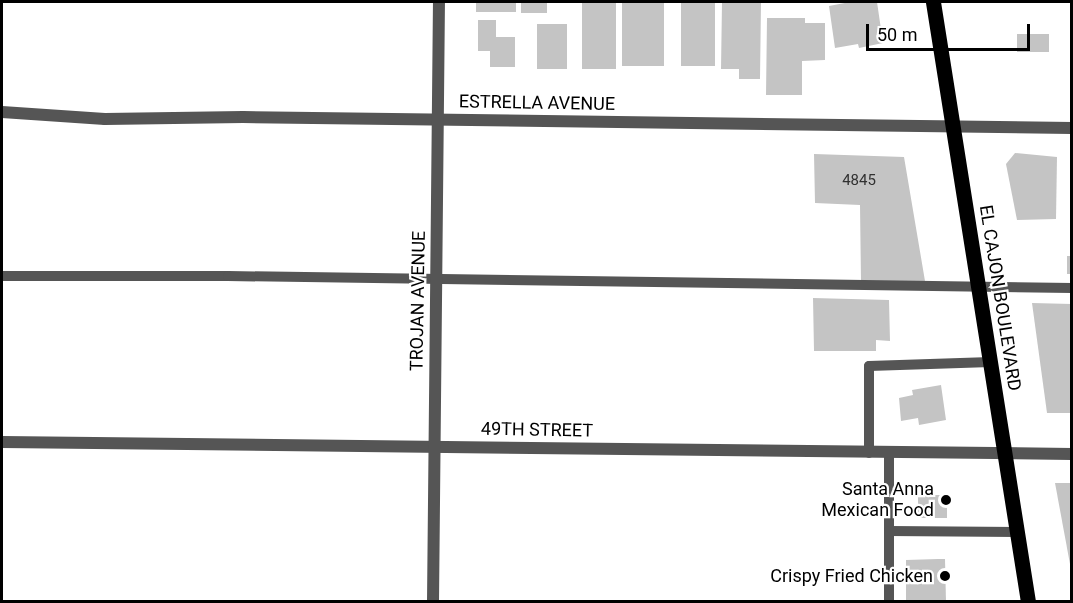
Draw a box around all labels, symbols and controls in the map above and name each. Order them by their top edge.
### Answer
scale bar [869,12,1032,50]
text: 50 m [877,24,917,45]
street label: ESTRELLA AVENUE [459,91,615,115]
house number: 4845 [842,172,876,190]
street label: EL CAJON BOULEVARD [975,203,1025,393]
street label: TROJAN AVENUE [406,231,430,371]
street label: 49TH STREET [481,418,593,442]
place label: Santa Anna Mexican Food [821,479,934,522]
marker: Santa Anna Mexican Food [939,493,953,507]
place label: Crispy Fried Chicken [770,565,933,587]
marker: Crispy Fried Chicken [938,569,952,583]

